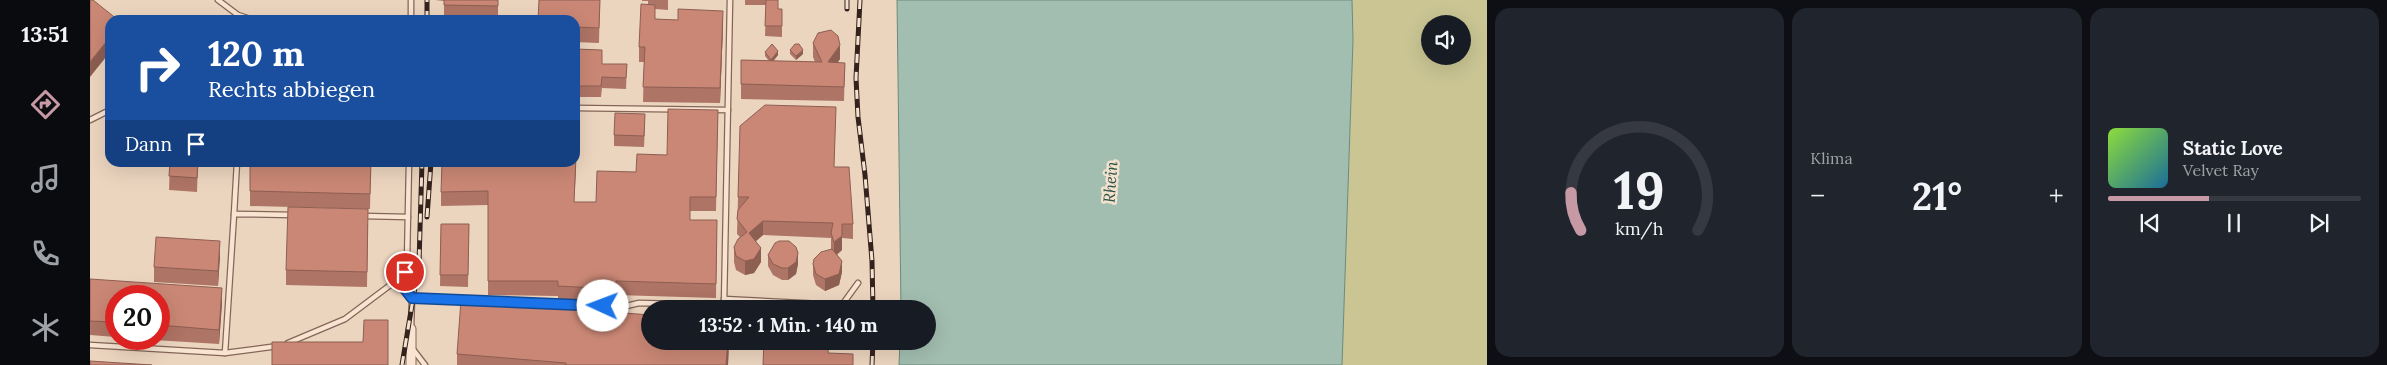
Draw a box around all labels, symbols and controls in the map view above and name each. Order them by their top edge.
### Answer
map controls [1421,15,1471,65]
button: sound [1421,15,1471,65]
text: 13:51 [21,20,69,48]
text: 120 m [208,31,305,76]
icon: right [125,35,190,100]
text: Rechts abbiegen [208,75,375,103]
icon: directions [28,87,63,122]
icon: arrive [182,130,210,158]
text: Dann [125,132,172,156]
text: Static Love [2183,136,2283,160]
text: Klima [1810,148,1853,168]
text: 19 [1614,157,1665,223]
water label: Rhein [1099,160,1121,204]
text: Velvet Ray [2183,160,2259,180]
icon: music [28,161,63,196]
text: 21° [1912,172,1962,220]
text: − [1810,178,1825,214]
text: + [2049,178,2064,214]
icon: previous [2136,209,2164,237]
icon: pause [2220,209,2248,237]
icon: next [2305,209,2333,237]
text: km/h [1616,217,1664,240]
icon: phone [28,236,63,271]
pin [384,251,426,293]
icon: arrive [391,258,419,286]
position arrow [576,279,628,331]
speed limit sign: 20 [105,285,170,350]
icon: climate [28,310,63,345]
text: 13:52 · 1 Min. · 140 m [699,313,878,337]

